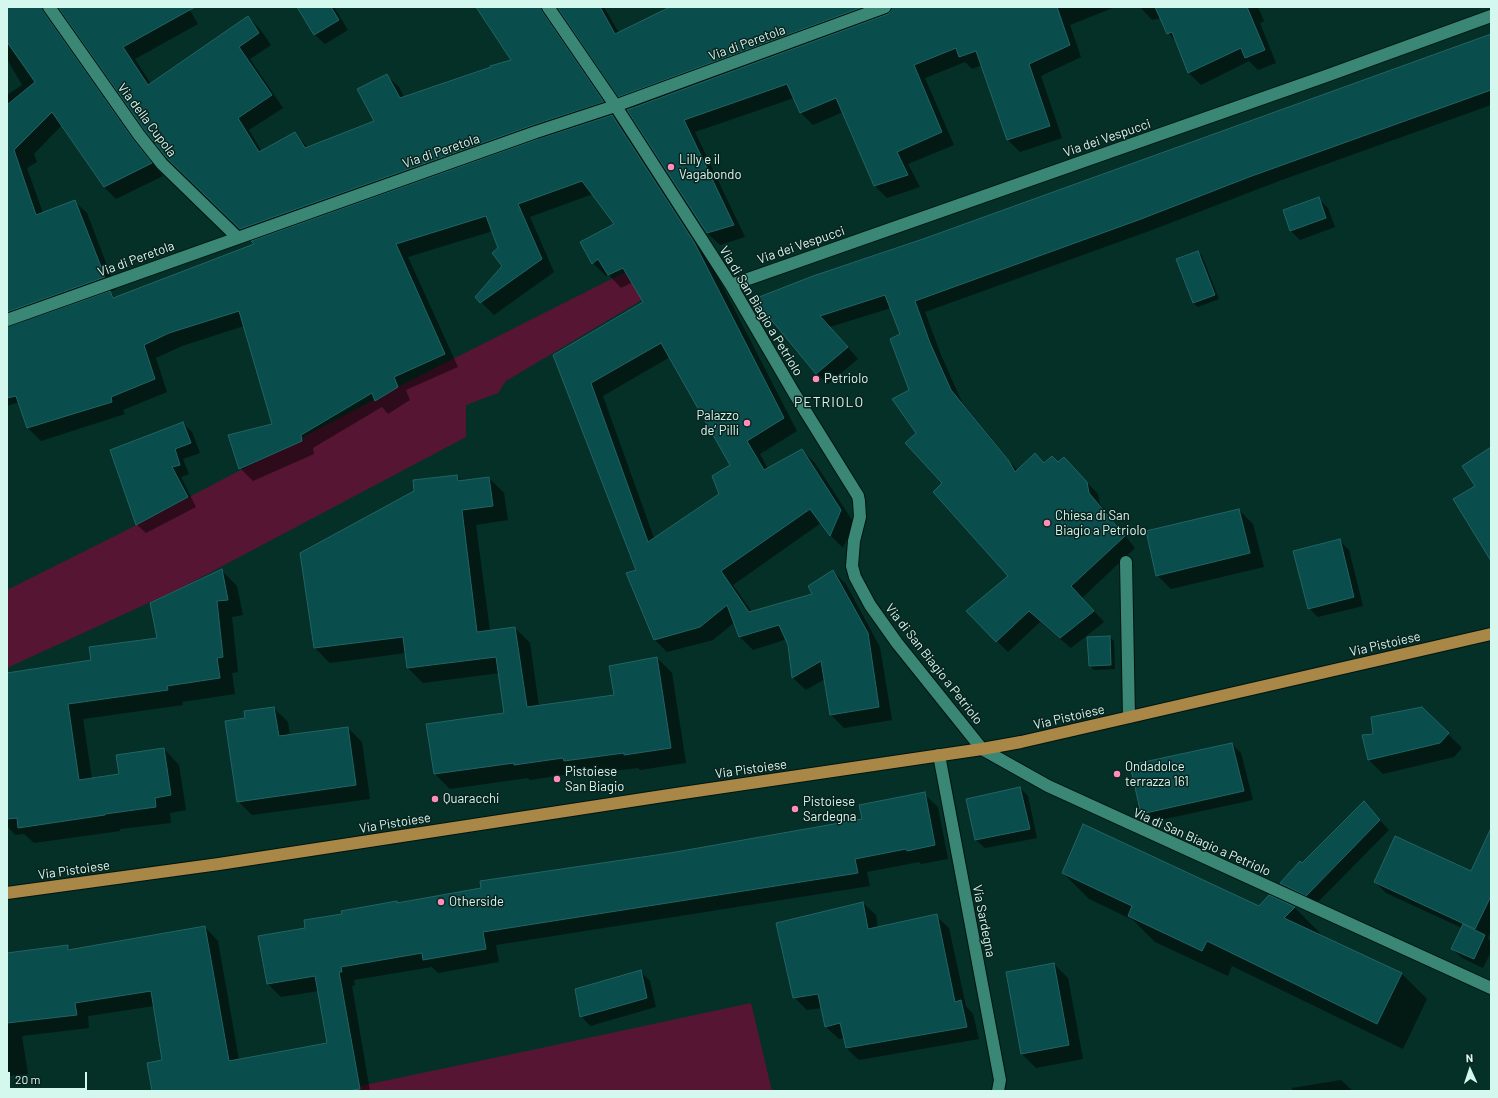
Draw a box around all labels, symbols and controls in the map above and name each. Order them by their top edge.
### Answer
street label: Via di Peretola [707,22,787,64]
street label: Via della Cupola [114,80,180,160]
street label: Via dei Vespucci [1061,116,1153,160]
street label: Via di Peretola [400,131,482,171]
place label: Lilly e il Vagabondo [679,152,741,183]
marker: Lilly e il Vagabondo [666,162,676,172]
street label: Via dei Vespucci [755,223,847,267]
street label: Via di Peretola [96,238,176,280]
street label: Via di San Biagio a Petriolo [716,243,806,379]
place label: Petriolo [824,371,868,387]
marker: Petriolo [811,374,821,384]
district label: PETRIOLO [794,394,864,410]
place label: Palazzo de’ Pilli [696,408,739,439]
marker: Palazzo de’ Pilli [742,418,752,428]
place label: Chiesa di San Biagio a Petriolo [1055,508,1147,539]
marker: Chiesa di San Biagio a Petriolo [1042,518,1052,528]
street label: Via di San Biagio a Petriolo [882,601,986,727]
street label: Via Pistoiese [1348,628,1422,660]
street label: Via Pistoiese [1032,701,1106,733]
street label: Via Pistoiese [714,756,788,782]
place label: Ondadolce terrazza 161 [1125,759,1189,790]
place label: Pistoiese San Biagio [565,764,624,795]
marker: Ondadolce terrazza 161 [1112,769,1122,779]
marker: Pistoiese San Biagio [552,774,562,784]
place label: Quaracchi [443,791,499,807]
marker: Quaracchi [430,794,440,804]
place label: Pistoiese Sardegna [803,794,857,825]
marker: Pistoiese Sardegna [790,804,800,814]
street label: Via di San Biagio a Petriolo [1131,805,1273,879]
street label: Via Pistoiese [358,810,432,836]
street label: Via Pistoiese [37,857,111,883]
street label: Via Sardegna [969,883,999,959]
place label: Otherside [449,894,504,910]
marker: Otherside [436,897,446,907]
north arrow [1450,1050,1490,1090]
text: N [1465,1051,1473,1064]
scale bar [10,1064,89,1090]
text: 20 m [15,1072,41,1086]

